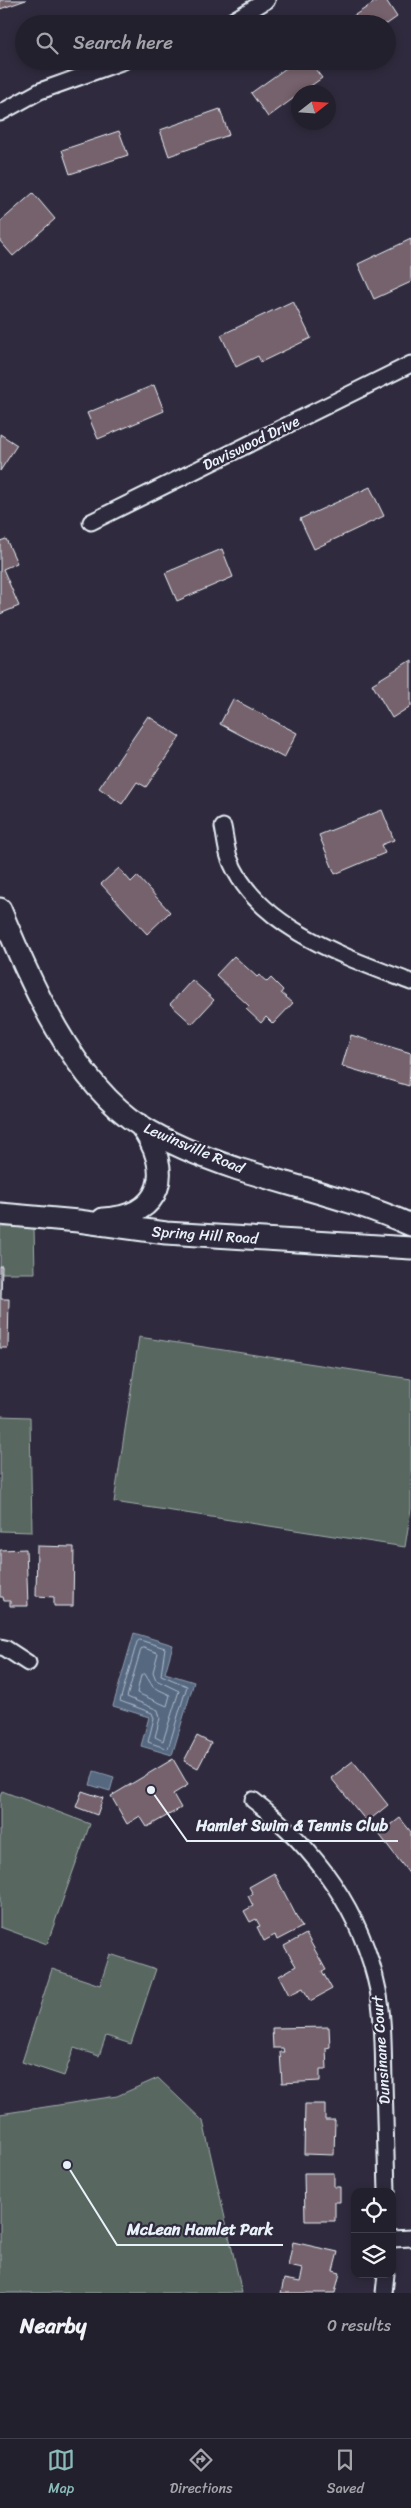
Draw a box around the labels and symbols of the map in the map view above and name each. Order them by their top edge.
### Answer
north arrow [291,85,336,130]
street label: Daviswood Drive [198,408,304,478]
street label: Lewinsville Road [140,1115,249,1181]
street label: Spring Hill Road [151,1218,260,1252]
callout: Hamlet Swim & Tennis Club [187,1810,398,1841]
text: Hamlet Swim & Tennis Club [195,1811,388,1840]
street label: Dunsinane Court [364,1994,398,2105]
callout: McLean Hamlet Park [117,2214,283,2245]
text: McLean Hamlet Park [126,2215,273,2244]

